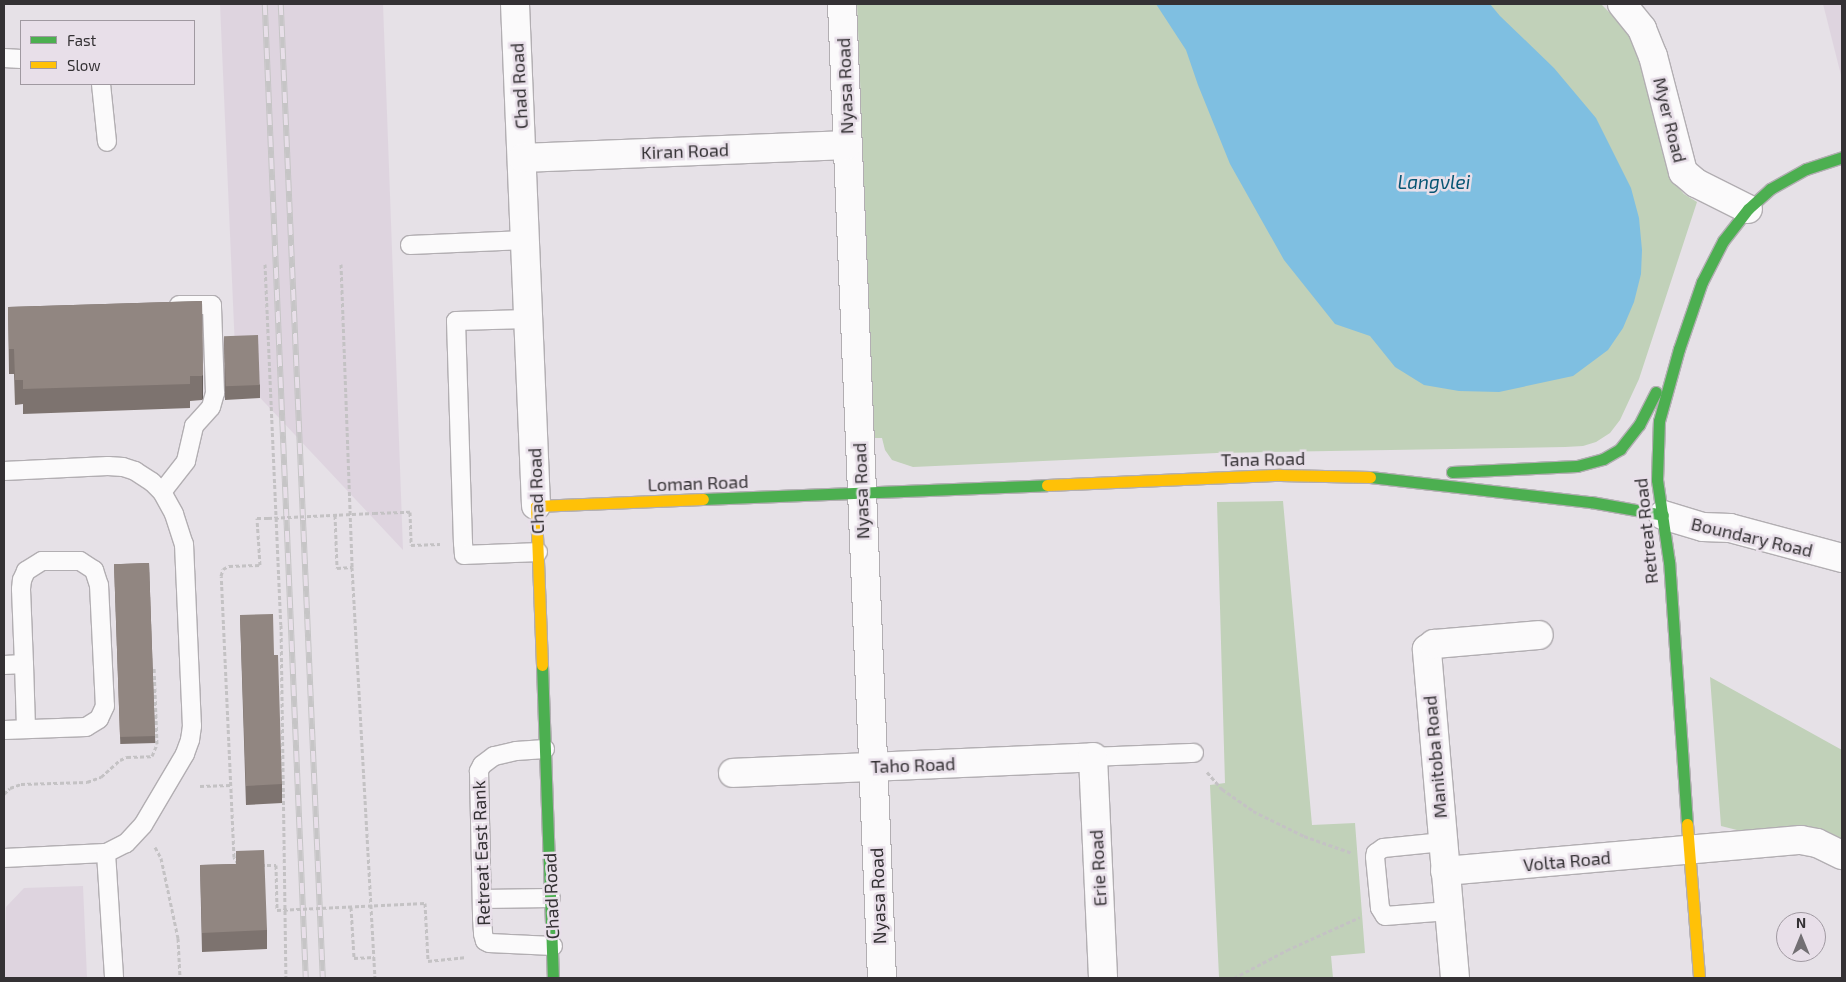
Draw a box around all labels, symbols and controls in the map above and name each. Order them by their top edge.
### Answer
legend [20,20,195,85]
text: Fast [67,31,96,49]
street label: Nyasa Road [833,37,857,135]
street label: Chad Road [506,42,532,130]
text: Slow [67,56,101,74]
street label: Myer Road [1649,75,1691,165]
street label: Kiran Road [641,139,729,163]
water label: Langvlei [1398,171,1470,193]
street label: Nyasa Road [849,442,873,540]
street label: Chad Road [524,447,548,535]
street label: Tana Road [1221,447,1305,471]
street label: Loman Road [647,470,749,496]
street label: Retreat Road [1630,477,1662,585]
street label: Boundary Road [1689,512,1815,562]
street label: Manitoba Road [1419,695,1451,819]
street label: Taho Road [870,753,956,777]
street label: Retreat East Rank [468,780,494,926]
street label: Erie Road [1085,829,1111,907]
street label: Volta Road [1522,846,1612,876]
street label: Nyasa Road [866,847,890,945]
street label: Chad Road [539,852,563,940]
north arrow [1776,912,1826,962]
text: N [1796,914,1806,931]

